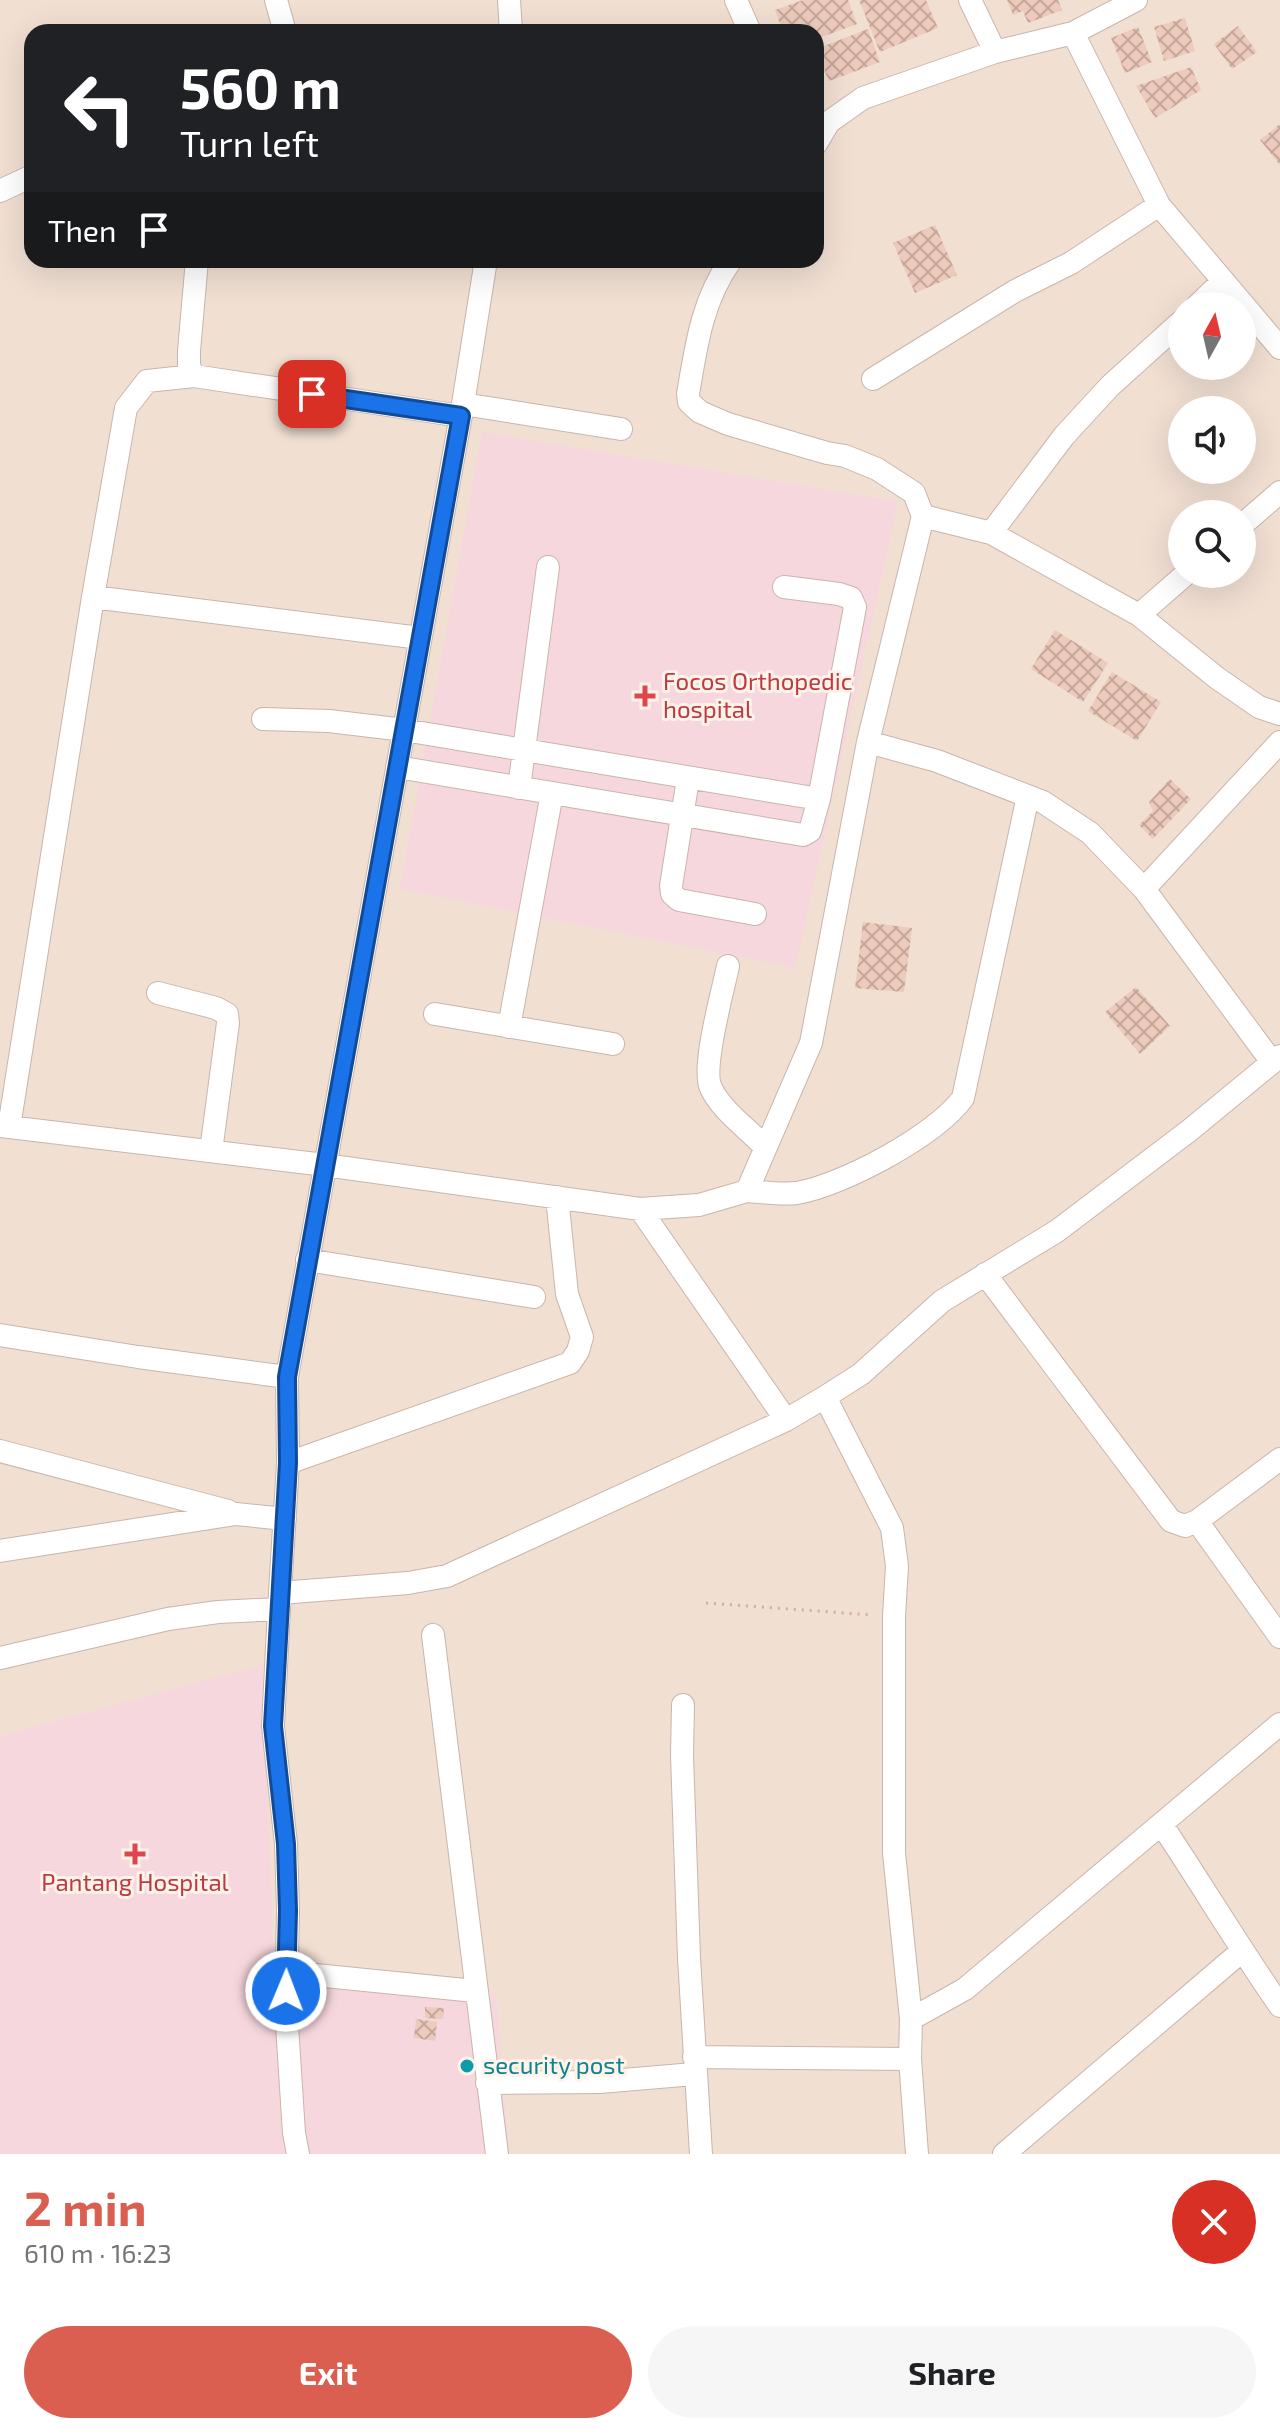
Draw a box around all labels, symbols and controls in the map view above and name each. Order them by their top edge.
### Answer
text: 560 m [180,53,341,120]
icon: left [48,56,152,160]
text: Turn left [180,121,319,164]
icon: arrive [132,208,176,252]
text: Then [48,212,116,248]
north arrow [1168,292,1256,380]
map controls [1168,292,1256,588]
pin [278,360,346,428]
icon: arrive [290,372,334,416]
button: sound [1168,396,1256,484]
button: search [1168,500,1256,588]
place label: Focos Orthopedic hospital [663,666,853,723]
marker: Focos Orthopedic hospital [634,685,656,707]
marker: Pantang Hospital [124,1843,146,1865]
place label: Pantang Hospital [41,1867,229,1896]
position arrow [244,1949,328,2033]
place label: security post [483,2050,625,2079]
marker: security post [458,2057,476,2075]
text: 2 min [24,2178,147,2236]
button: close [1172,2180,1256,2264]
text: 610 m · 16:23 [24,2237,172,2268]
button: Exit [24,2326,632,2418]
button: Share [648,2326,1256,2418]

